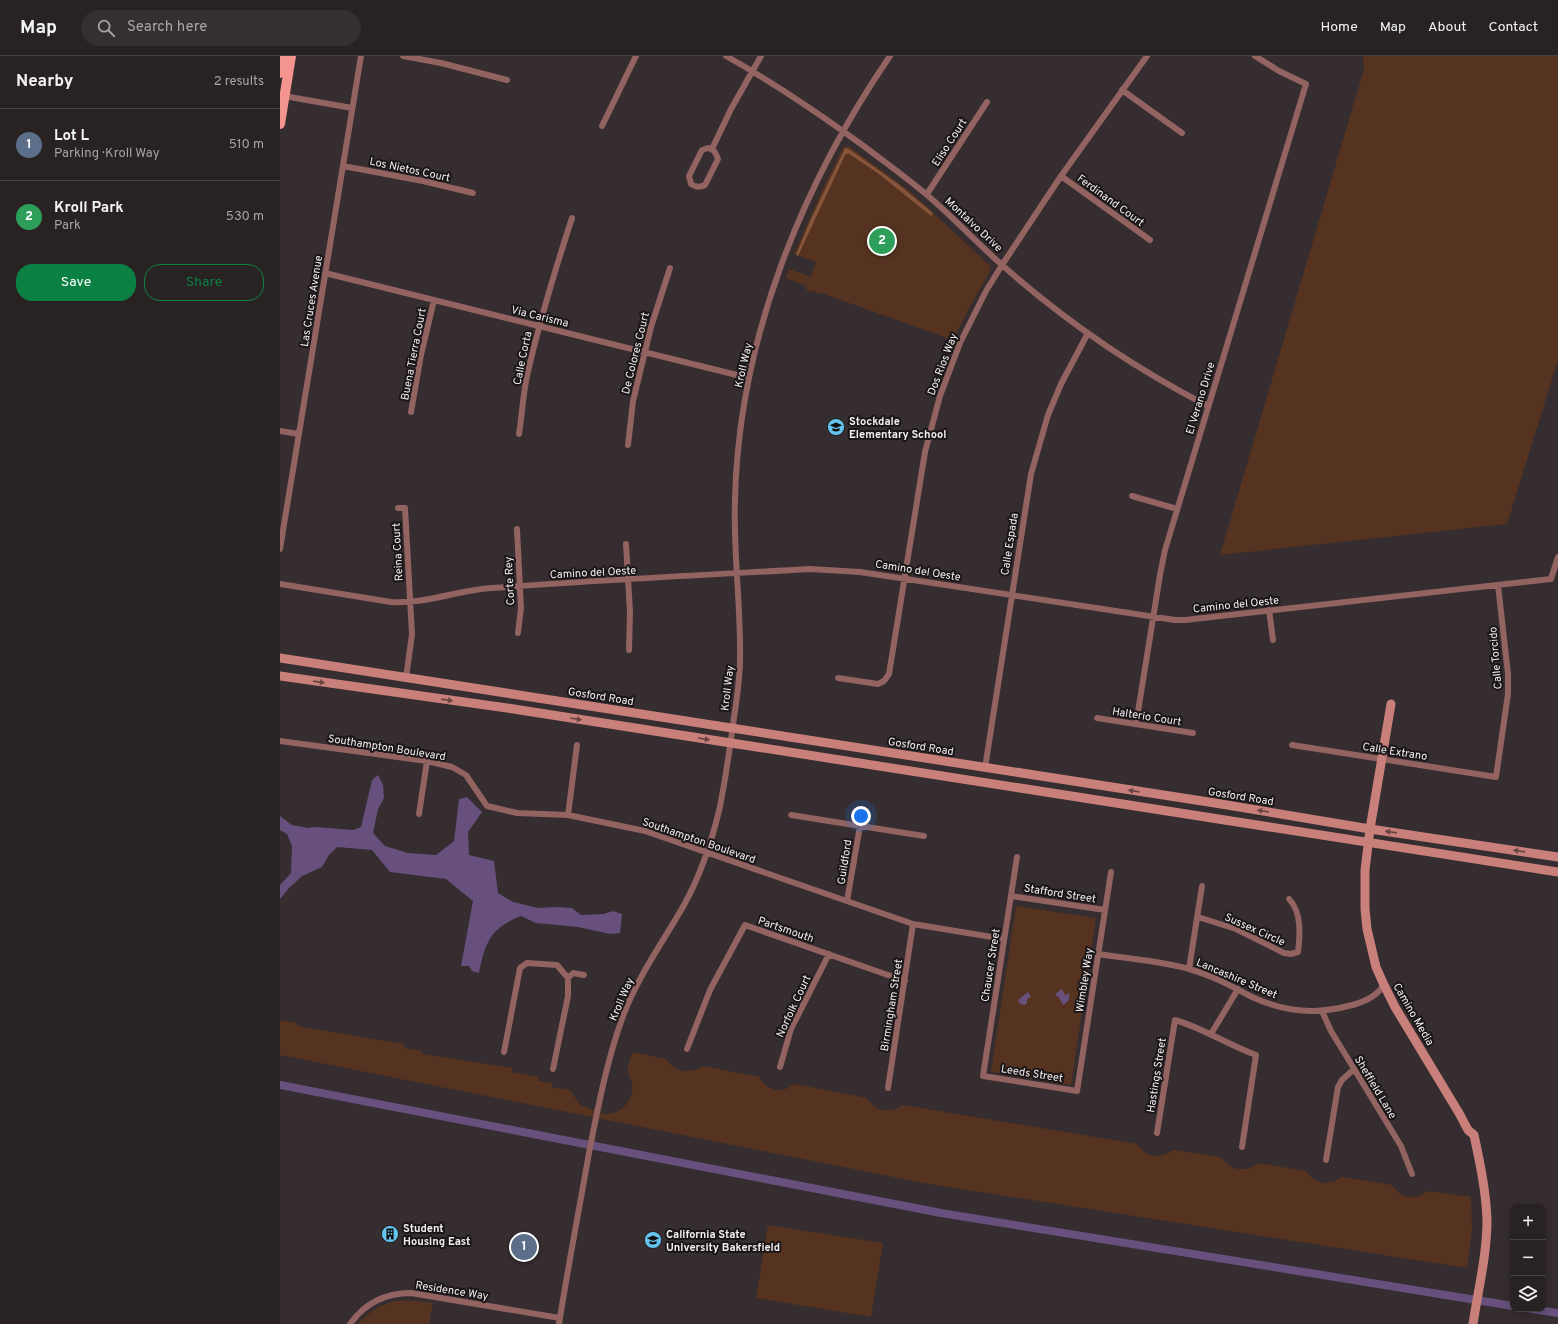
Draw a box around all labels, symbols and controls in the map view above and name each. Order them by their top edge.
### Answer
search box [81,10,361,46]
text: Map [20,16,57,40]
icon: search [95,17,117,39]
text: Search here [127,18,207,37]
text: Home [1321,19,1358,36]
text: Map [1380,19,1406,36]
text: About [1428,19,1467,36]
text: Contact [1489,19,1538,36]
text: Nearby [16,71,73,93]
text: 2 results [214,74,264,90]
street label: Eliso Court [929,116,970,169]
text: Lot L [54,127,89,146]
text: 1 [26,137,32,153]
text: 510 m [229,137,264,153]
text: Parking · Kroll Way [54,146,160,162]
street label: Los Nietos Court [368,155,452,185]
street label: Ferdinand Court [1074,172,1147,230]
street label: Montalvo Drive [941,194,1005,255]
text: Kroll Park [54,199,124,218]
text: 2 [25,209,33,225]
text: 530 m [226,209,264,225]
text: Park [54,218,81,234]
pin: 2 [869,226,895,256]
street label: Las Cruces Avenue [298,254,326,348]
button: Save [16,264,136,301]
button: Share [144,264,264,301]
street label: Via Carisma [510,303,570,331]
street label: Buena Tierra Court [398,307,430,401]
street label: De Colores Court [619,311,653,396]
street label: Calle Corta [510,330,536,386]
street label: Dos Rios Way [925,331,961,397]
street label: Kroll Way [732,341,756,389]
street label: El Verano Drive [1183,360,1219,436]
place label: Stockdale Elementary School [849,415,946,442]
school or university icon: Stockdale Elementary School [826,417,846,437]
street label: Calle Espada [998,512,1022,576]
street label: Reina Court [389,522,407,582]
street label: Corte Rey [502,556,518,606]
street label: Camino del Oeste [874,557,962,585]
street label: Camino del Oeste [549,564,637,582]
street label: Camino del Oeste [1192,594,1280,616]
street label: Calle Torcido [1486,626,1506,690]
street label: Kroll Way [718,664,738,712]
one-way arrow [313,679,325,685]
street label: Gosford Road [567,685,635,709]
one-way arrow [441,697,453,703]
street label: Halterio Court [1111,705,1183,729]
one-way arrow [570,716,582,722]
street label: Southampton Boulevard [327,732,447,764]
street label: Gosford Road [887,735,955,759]
one-way arrow [698,736,710,742]
street label: Calle Extrano [1361,740,1428,764]
street label: Gosford Road [1207,785,1275,809]
one-way arrow [1128,788,1140,794]
your location [851,806,871,826]
one-way arrow [1256,808,1269,814]
street label: Southampton Boulevard [640,815,757,867]
one-way arrow [1385,829,1397,835]
street label: Guildford [835,839,855,886]
one-way arrow [1513,848,1526,854]
street label: Stafford Street [1023,881,1097,907]
street label: Sussex Circle [1222,910,1287,950]
street label: Partsmouth [756,914,815,946]
street label: Chaucer Street [978,927,1004,1003]
street label: Wimbley Way [1073,947,1097,1013]
street label: Lancashire Street [1194,956,1279,1002]
street label: Birmingham Street [878,958,906,1052]
street label: Norfolk Court [773,973,814,1040]
street label: Kroll Way [606,975,637,1023]
street label: Camino Media [1390,981,1437,1048]
street label: Hastings Street [1144,1037,1170,1114]
street label: Sheffield Lane [1351,1053,1399,1122]
street label: Leeds Street [1000,1062,1064,1086]
map controls [1510,1204,1546,1312]
button: + [1510,1204,1546,1240]
place label: Student Housing East [403,1222,470,1249]
building icon: Student Housing East [380,1224,400,1244]
place label: California State University Bakersfield [666,1228,780,1255]
school or university icon: California State University Bakersfield [643,1230,663,1250]
pin: 1 [511,1232,537,1262]
button: − [1510,1240,1546,1276]
button: layers [1510,1276,1546,1312]
street label: Residence Way [414,1278,490,1304]

